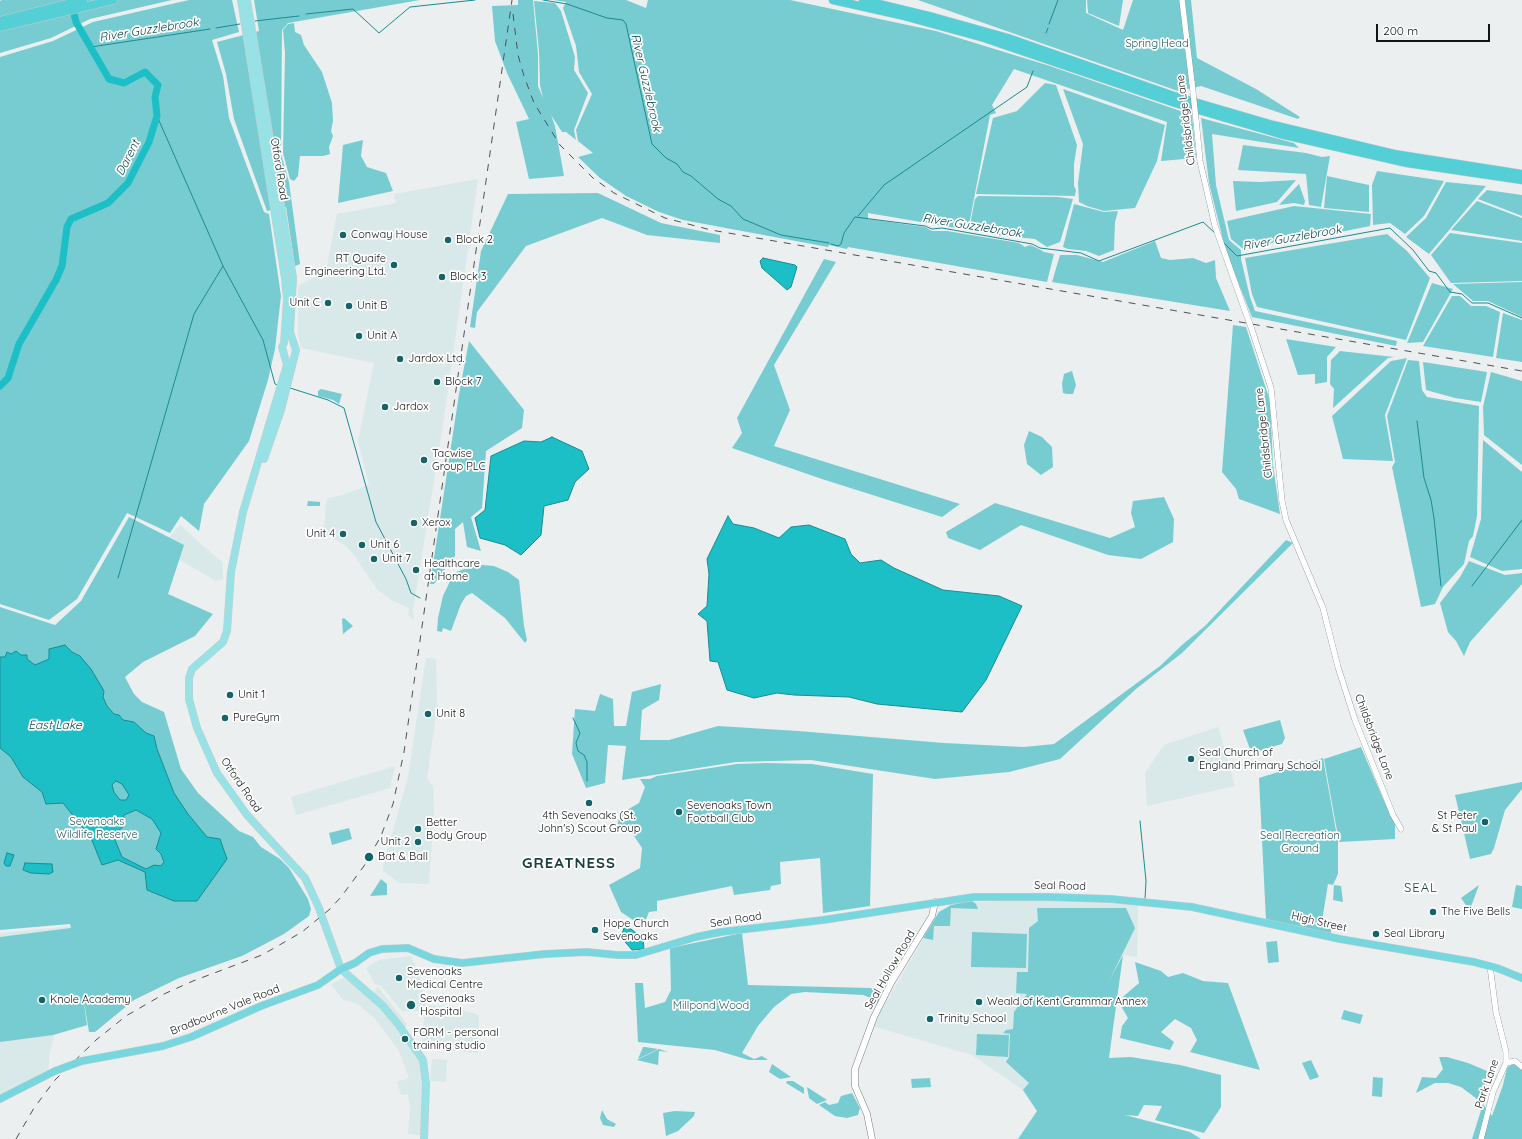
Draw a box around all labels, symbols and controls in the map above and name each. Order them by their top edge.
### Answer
water label: River Guzzlebrook [98,15,200,45]
scale bar [1378,16,1492,42]
text: 200 m [1383,23,1418,38]
water label: River Guzzlebrook [628,33,664,133]
park label: Spring Head [1125,37,1189,51]
street label: Childsbridge Lane [1174,74,1198,166]
street label: Otford Road [268,137,290,201]
water label: Darent [113,138,143,178]
water label: River Guzzlebrook [921,211,1023,241]
water label: River Guzzlebrook [1241,222,1343,254]
place label: Conway House [351,228,428,242]
marker: Conway House [338,230,348,240]
place label: Block 2 [456,233,493,247]
marker: Block 2 [443,235,453,245]
place label: RT Quaife Engineering Ltd. [304,252,386,278]
marker: RT Quaife Engineering Ltd. [389,260,399,270]
place label: Block 3 [450,270,487,284]
marker: Block 3 [437,272,447,282]
place label: Unit C [290,296,320,310]
marker: Unit C [323,298,333,308]
place label: Unit B [357,299,387,313]
marker: Unit B [344,301,354,311]
place label: Unit A [367,329,397,343]
marker: Unit A [354,331,364,341]
place label: Jardox Ltd. [408,352,465,366]
marker: Jardox Ltd. [395,354,405,364]
place label: Block 7 [445,375,481,389]
marker: Block 7 [432,377,442,387]
street label: Childsbridge Lane [1253,387,1275,479]
place label: Jardox [393,400,428,414]
marker: Jardox [380,402,390,412]
place label: Tacwise Group PLC [432,447,486,473]
marker: Tacwise Group PLC [419,455,429,465]
place label: Xerox [422,516,451,530]
marker: Xerox [409,518,419,528]
place label: Unit 4 [306,527,335,541]
marker: Unit 4 [338,529,348,539]
place label: Unit 6 [370,538,399,552]
marker: Unit 6 [357,540,367,550]
place label: Unit 7 [382,552,411,566]
marker: Unit 7 [369,554,379,564]
place label: Healthcare at Home [424,557,480,583]
marker: Healthcare at Home [411,565,421,575]
place label: Unit 1 [238,688,265,702]
marker: Unit 1 [225,690,235,700]
street label: Childsbridge Lane [1352,692,1396,782]
place label: Unit 8 [436,707,465,721]
marker: Unit 8 [423,709,433,719]
place label: PureGym [233,711,280,725]
marker: PureGym [220,713,230,723]
water label: East Lake [28,718,82,732]
place label: Seal Church of England Primary School [1199,746,1321,772]
marker: Seal Church of England Primary School [1186,754,1196,764]
street label: Otford Road [218,755,264,815]
marker: 4th Sevenoaks (St. John's) Scout Group [584,798,594,808]
place label: Sevenoaks Town Football Club [687,799,772,825]
marker: Sevenoaks Town Football Club [674,807,684,817]
place label: 4th Sevenoaks (St. John's) Scout Group [538,809,640,835]
place label: St Peter & St Paul [1432,809,1477,835]
park label: Sevenoaks Wildlife Reserve [56,815,138,841]
place label: Better Body Group [426,816,487,842]
marker: St Peter & St Paul [1480,817,1490,827]
marker: Better Body Group [413,824,423,834]
park label: Seal Recreation Ground [1260,829,1340,855]
place label: Unit 2 [381,835,410,849]
marker: Unit 2 [413,837,423,847]
place label: Bat & Ball [378,850,428,864]
marker: Bat & Ball [363,851,375,863]
district label: GREATNESS [522,854,616,872]
street label: Seal Road [1034,879,1086,893]
district label: SEAL [1404,880,1438,896]
place label: The Five Bells [1441,905,1510,919]
marker: The Five Bells [1428,907,1438,917]
street label: Seal Road [709,909,763,931]
street label: High Street [1290,909,1348,935]
place label: Hope Church Sevenoaks [603,917,669,943]
marker: Hope Church Sevenoaks [590,925,600,935]
place label: Seal Library [1384,927,1445,941]
street label: Seal Hollow Road [862,928,918,1012]
marker: Seal Library [1371,929,1381,939]
place label: Sevenoaks Medical Centre [407,965,483,991]
marker: Sevenoaks Medical Centre [394,973,404,983]
street label: Bradbourne Vale Road [168,982,282,1038]
place label: Sevenoaks Hospital [420,992,475,1018]
place label: Knole Academy [50,993,131,1007]
marker: Knole Academy [37,995,47,1005]
place label: Weald of Kent Grammar Annex [987,995,1146,1009]
marker: Weald of Kent Grammar Annex [974,997,984,1007]
marker: Sevenoaks Hospital [405,999,417,1011]
park label: Millpond Wood [673,999,749,1013]
place label: Trinity School [938,1012,1006,1026]
marker: Trinity School [925,1014,935,1024]
place label: FORM - personal training studio [413,1026,499,1052]
marker: FORM - personal training studio [400,1034,410,1044]
street label: Park Lane [1472,1058,1502,1110]

